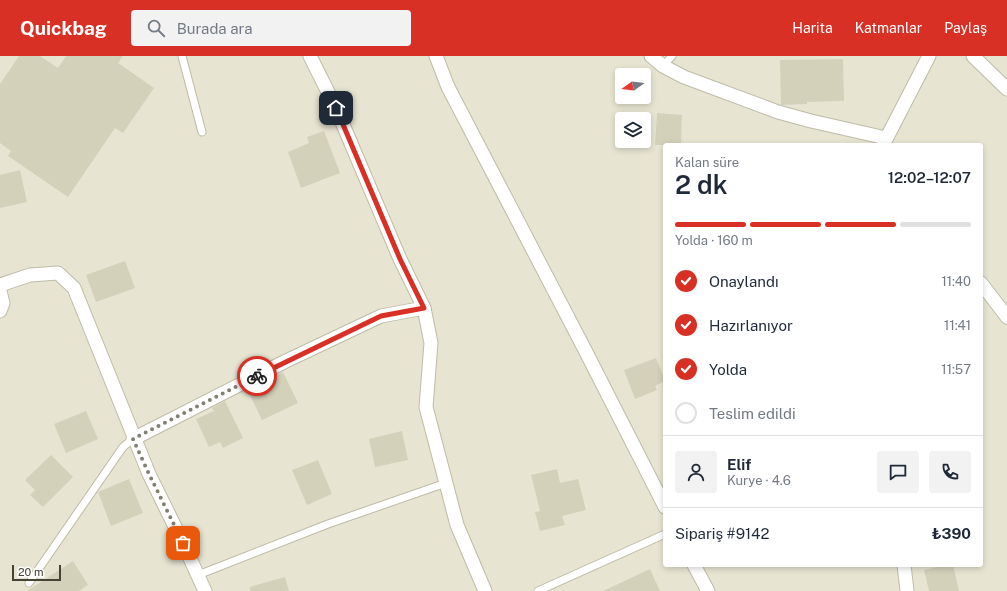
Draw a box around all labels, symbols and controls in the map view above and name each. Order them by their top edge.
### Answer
search box [131,10,411,46]
text: Quickbag [20,17,107,39]
icon: search [145,17,167,39]
text: Burada ara [177,20,252,37]
text: Harita [792,20,833,36]
text: Katmanlar [855,20,922,36]
text: Paylaş [944,20,987,36]
north arrow [615,68,651,104]
map controls [615,68,651,148]
pin [319,91,353,125]
icon: home [325,97,347,119]
button: layers [615,112,651,148]
text: Kalan süre [675,155,739,170]
text: 2 dk [675,169,728,200]
text: 12:02–12:07 [888,169,971,186]
text: Yolda · 160 m [675,233,753,248]
icon: check [675,270,697,292]
text: Onaylandı [709,273,779,290]
text: 11:40 [941,274,971,289]
icon: check [675,314,697,336]
text: Hazırlanıyor [709,317,793,334]
text: 11:41 [944,318,971,333]
courier [237,356,277,396]
icon: check [675,358,697,380]
text: Yolda [709,361,747,378]
text: 11:57 [941,362,971,377]
icon: bike [246,365,268,387]
text: Teslim edildi [709,405,796,422]
button: person [675,451,717,493]
button: chat [877,451,919,493]
button: phone [929,451,971,493]
text: Elif [727,456,751,473]
text: Kurye · 4.6 [727,473,791,488]
text: Sipariş #9142 [675,525,769,542]
text: ₺390 [932,525,971,542]
pin [166,526,200,560]
icon: bag [172,532,194,554]
scale bar [12,563,61,582]
text: 20 m [18,566,43,578]

